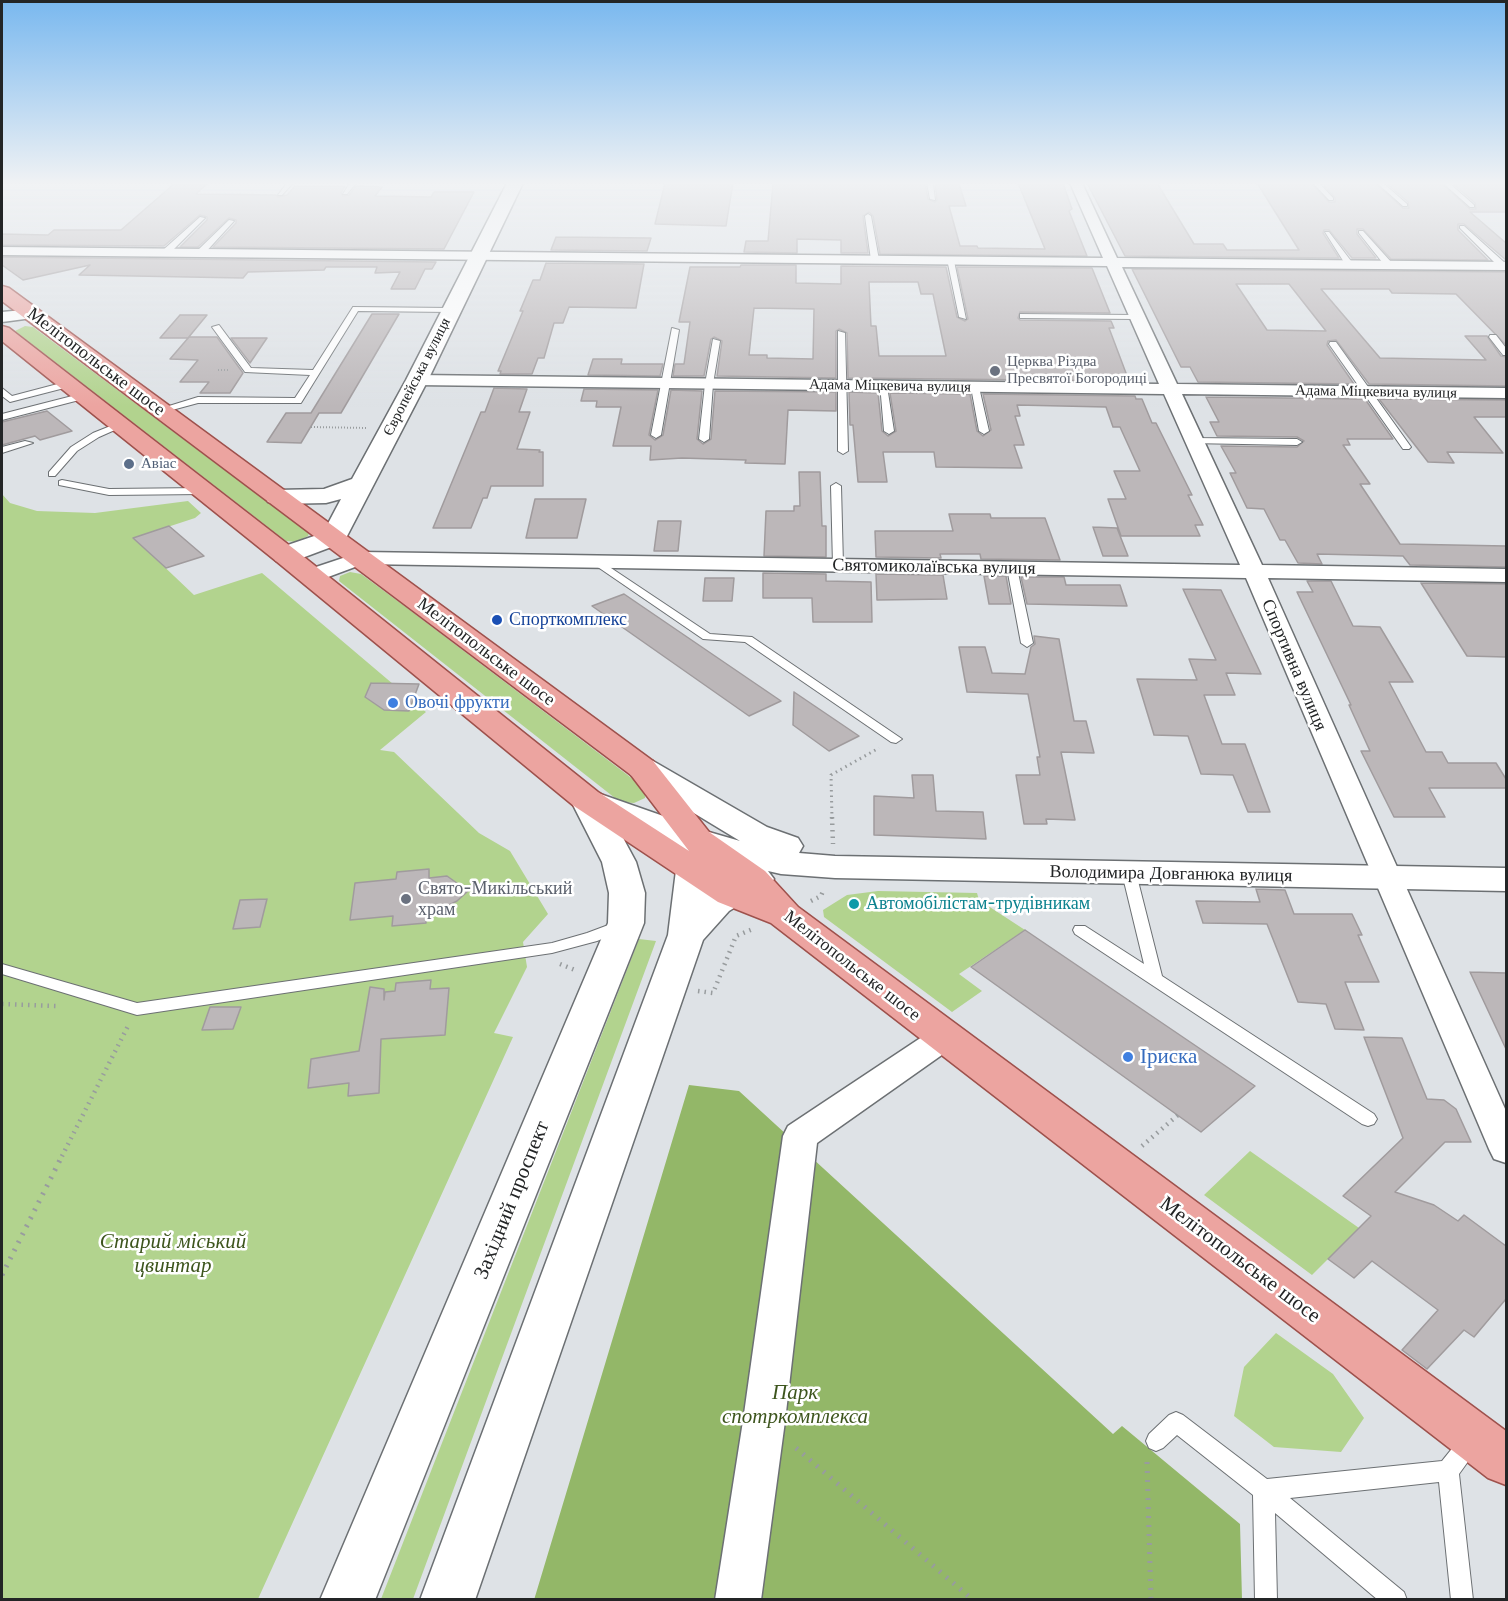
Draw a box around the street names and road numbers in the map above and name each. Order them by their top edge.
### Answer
street label: Мелітопольське шосе [23,303,169,421]
street label: Європейська вулиця [379,315,455,439]
street label: Адама Міцкевича вулиця [809,376,971,396]
street label: Адама Міцкевича вулиця [1295,382,1457,402]
street label: Святомиколаївська вулиця [832,554,1036,580]
street label: Мелітопольське шосе [413,593,559,711]
street label: Спортивна вулиця [1257,596,1331,734]
street label: Володимира Довганюка вулиця [1049,861,1293,887]
street label: Мелітопольське шосе [780,906,924,1026]
street label: Західний проспект [469,1117,555,1283]
street label: Мелітопольське шосе [1155,1191,1325,1329]

